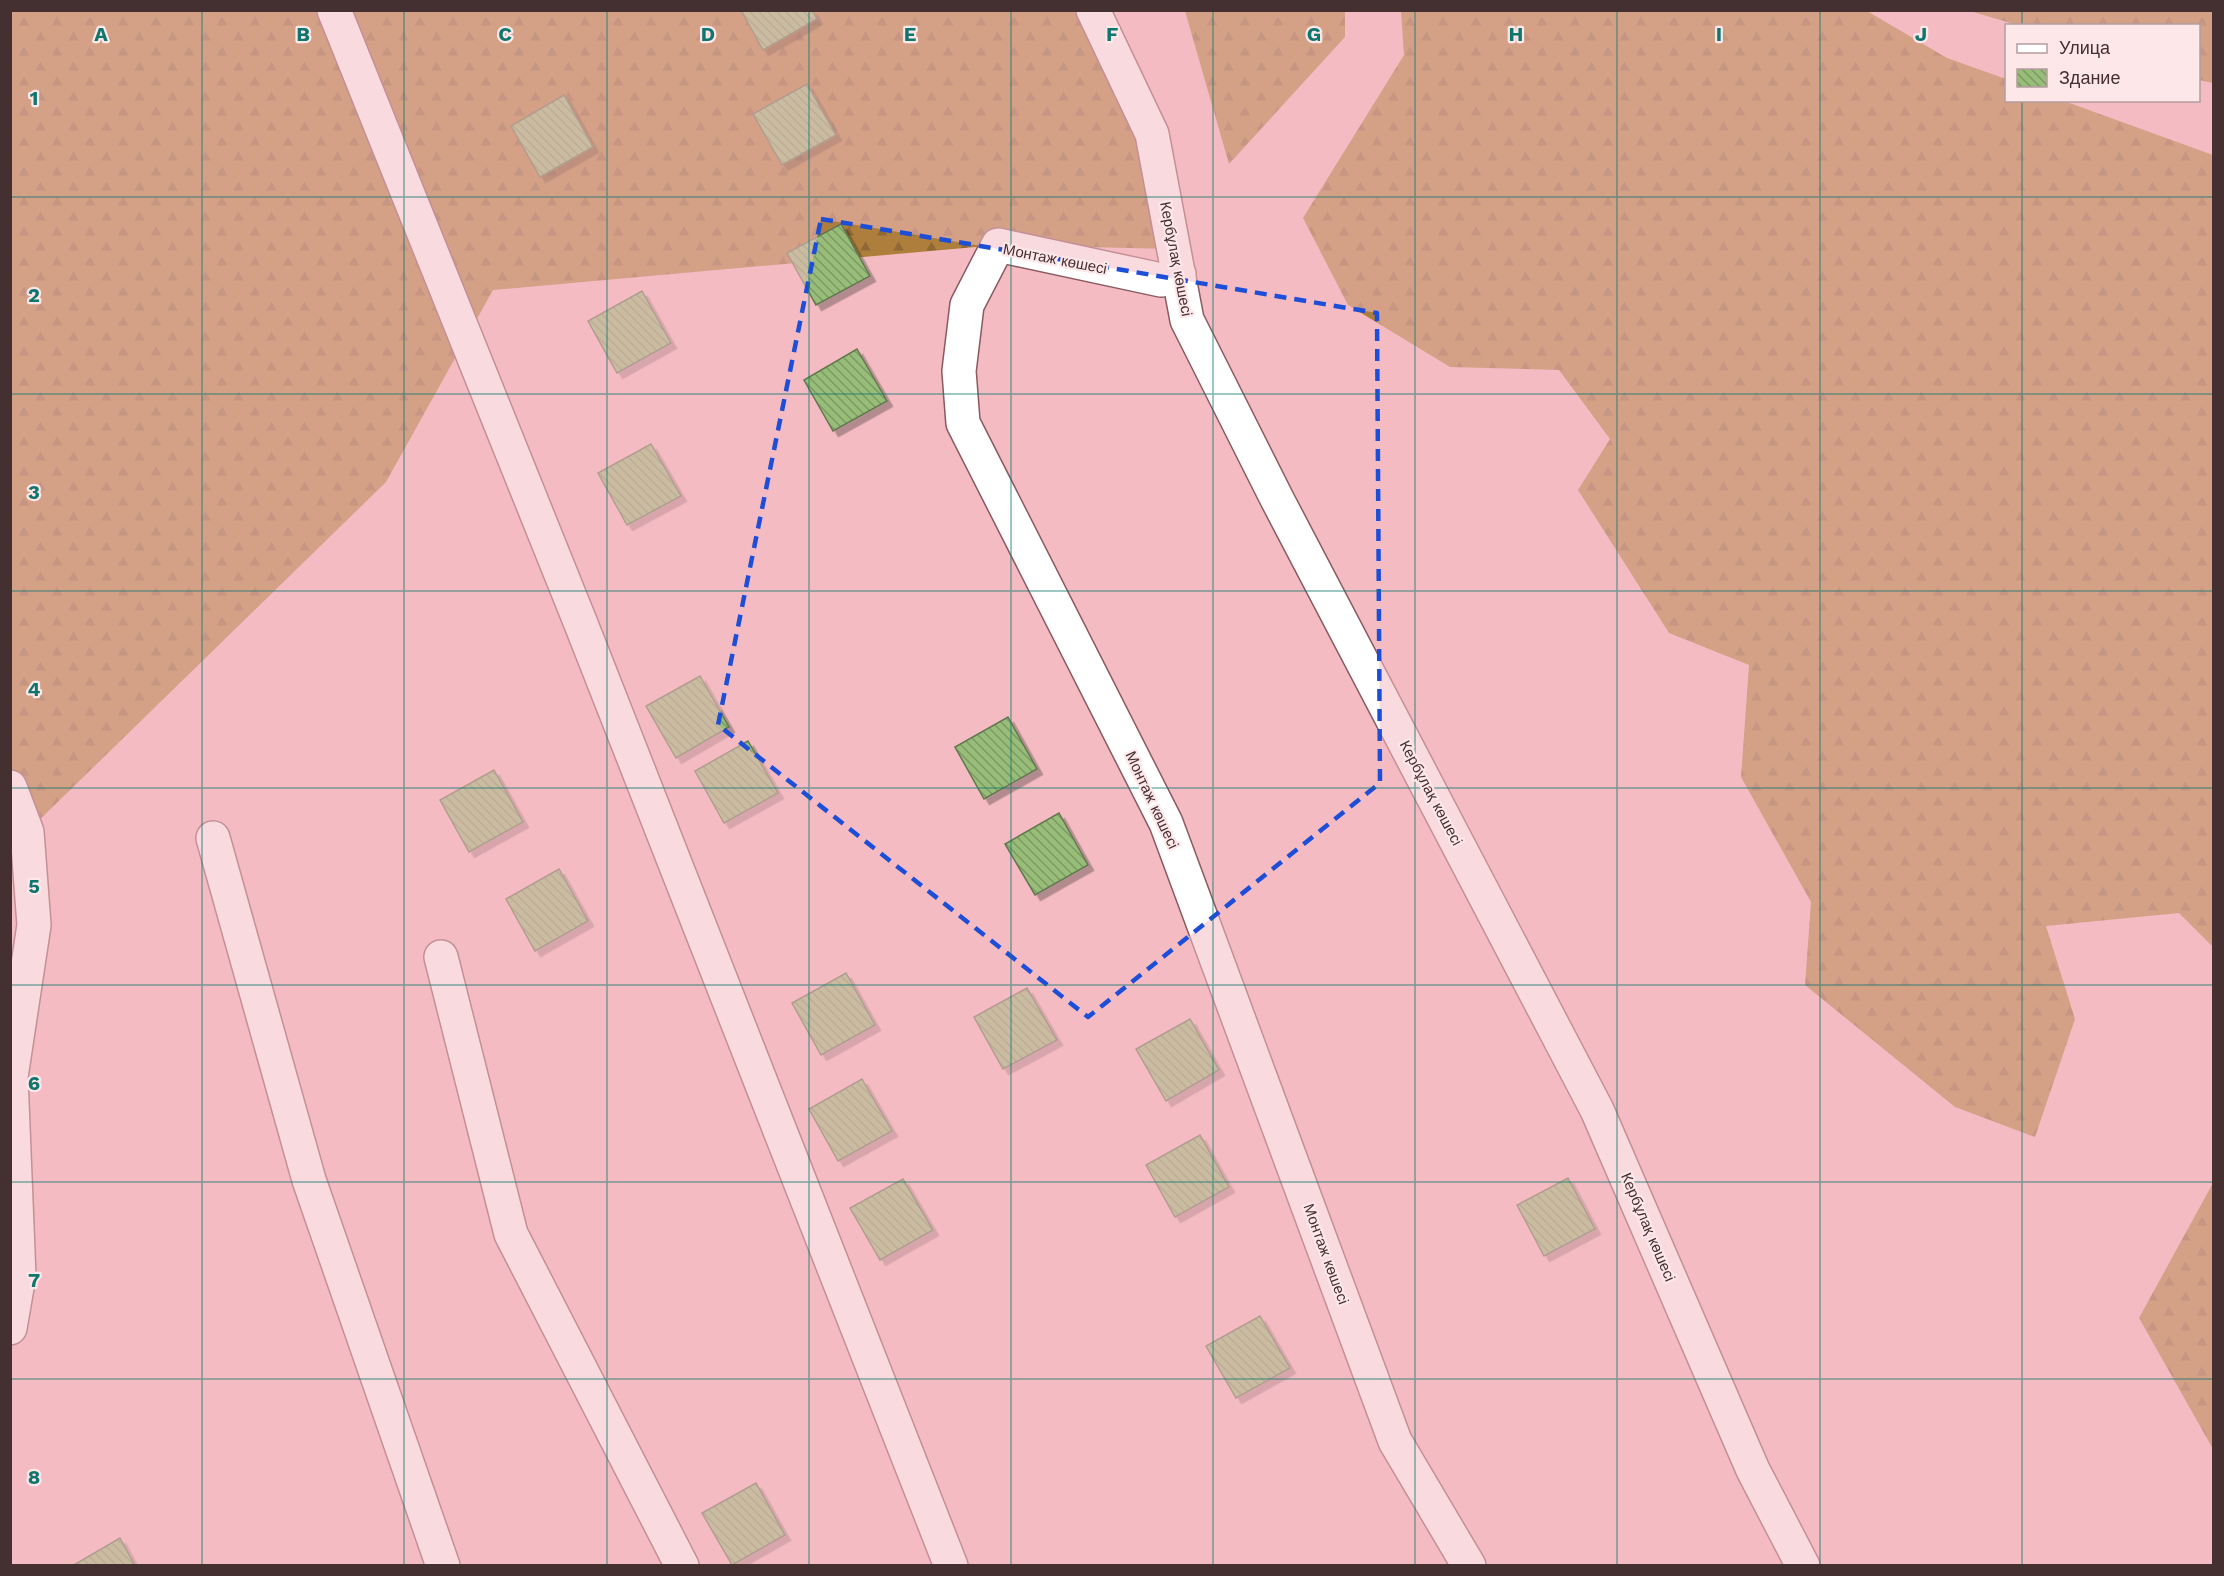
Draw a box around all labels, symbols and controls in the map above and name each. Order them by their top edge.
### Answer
text: A [94,22,108,46]
text: B [296,22,310,46]
text: C [498,22,512,46]
text: D [701,22,715,46]
text: E [904,22,916,46]
text: F [1106,22,1118,46]
text: G [1307,22,1321,46]
text: H [1509,22,1523,46]
text: I [1716,22,1722,46]
text: J [1915,22,1927,46]
legend [2005,24,2200,102]
text: Улица [2059,37,2111,58]
text: Здание [2059,67,2120,88]
text: 1 [30,86,38,110]
street label: Кербұлақ көшесі [1156,200,1196,318]
street label: Монтаж көшесі [1001,240,1109,278]
text: 2 [28,283,40,307]
text: 3 [28,480,40,504]
text: 4 [28,677,41,701]
street label: Кербұлақ көшесі [1396,737,1466,849]
street label: Монтаж көшесі [1122,748,1182,852]
text: 5 [28,874,40,898]
text: 6 [28,1071,40,1095]
street label: Кербұлақ көшесі [1617,1170,1679,1284]
street label: Монтаж көшесі [1299,1201,1353,1307]
text: 7 [28,1268,40,1292]
text: 8 [28,1465,40,1489]

